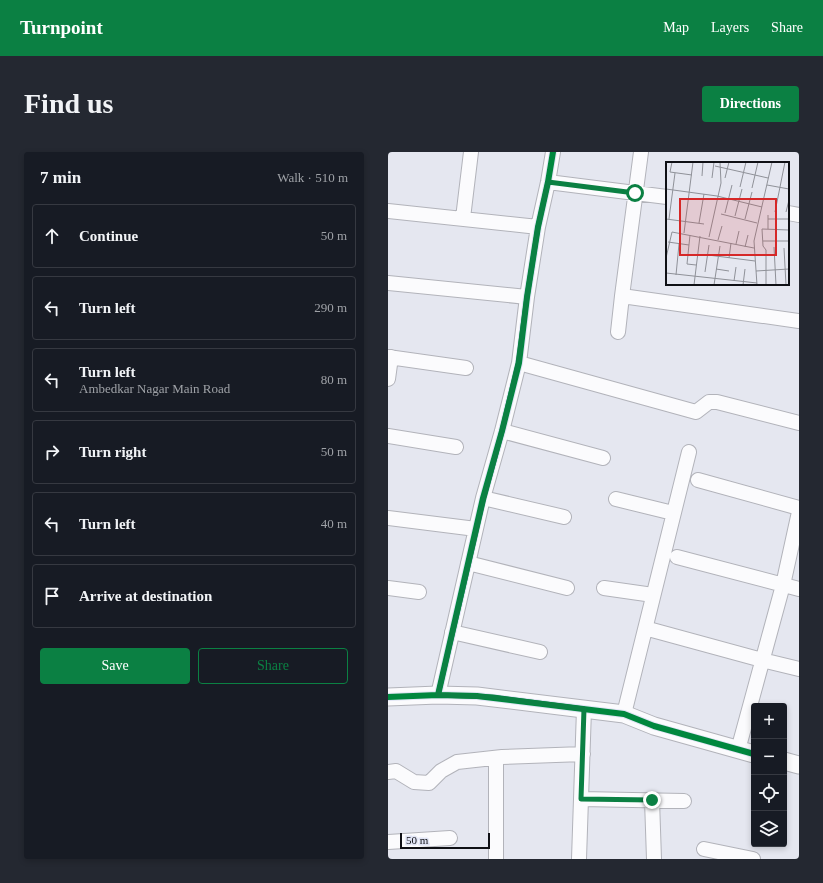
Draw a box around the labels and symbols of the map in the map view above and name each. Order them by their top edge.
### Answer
inset map [666,162,789,285]
route start [626,184,644,202]
route end [643,791,661,809]
scale bar [400,831,490,850]

